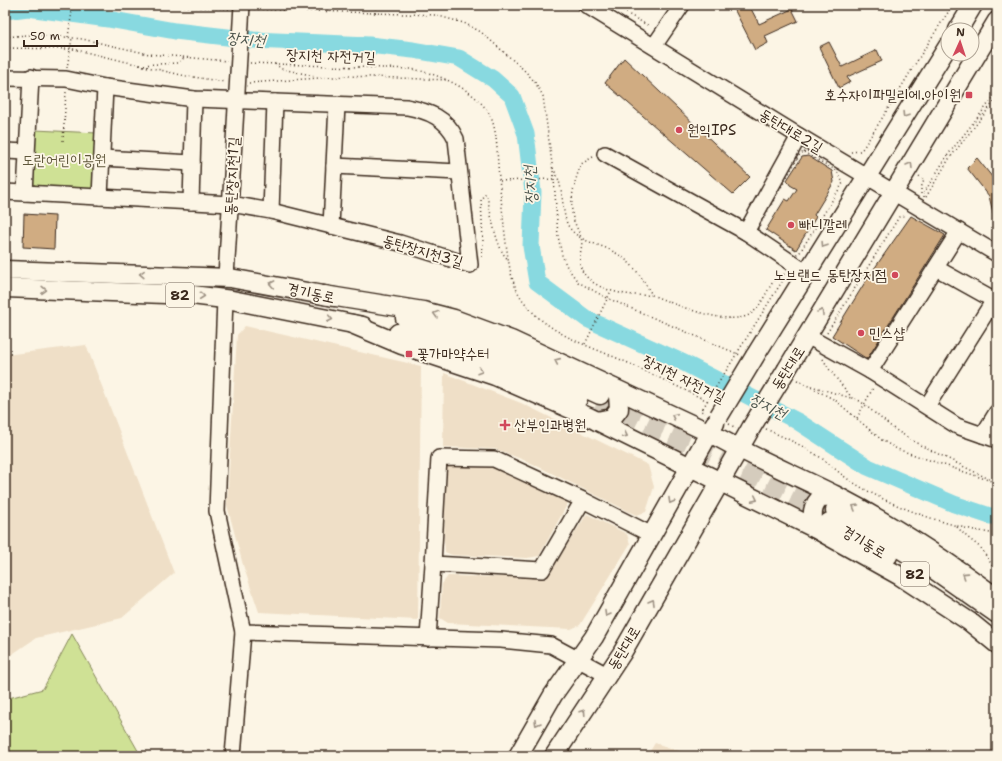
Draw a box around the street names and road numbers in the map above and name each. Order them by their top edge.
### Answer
street label: 장지천 자전거길 [286,44,376,68]
street label: 동탄대로2길 [755,104,827,158]
street label: 동탄장지천1길 [220,136,244,216]
street label: 동탄장지천3길 [380,230,466,272]
street label: 경기동로 [285,278,337,308]
road number: 82 [166,283,194,307]
street label: 동탄대로 [767,342,809,394]
street label: 장지천 자전거길 [639,350,729,408]
street label: 경기동로 [838,521,890,563]
road number: 82 [901,562,929,586]
street label: 동탄대로 [603,622,645,674]

